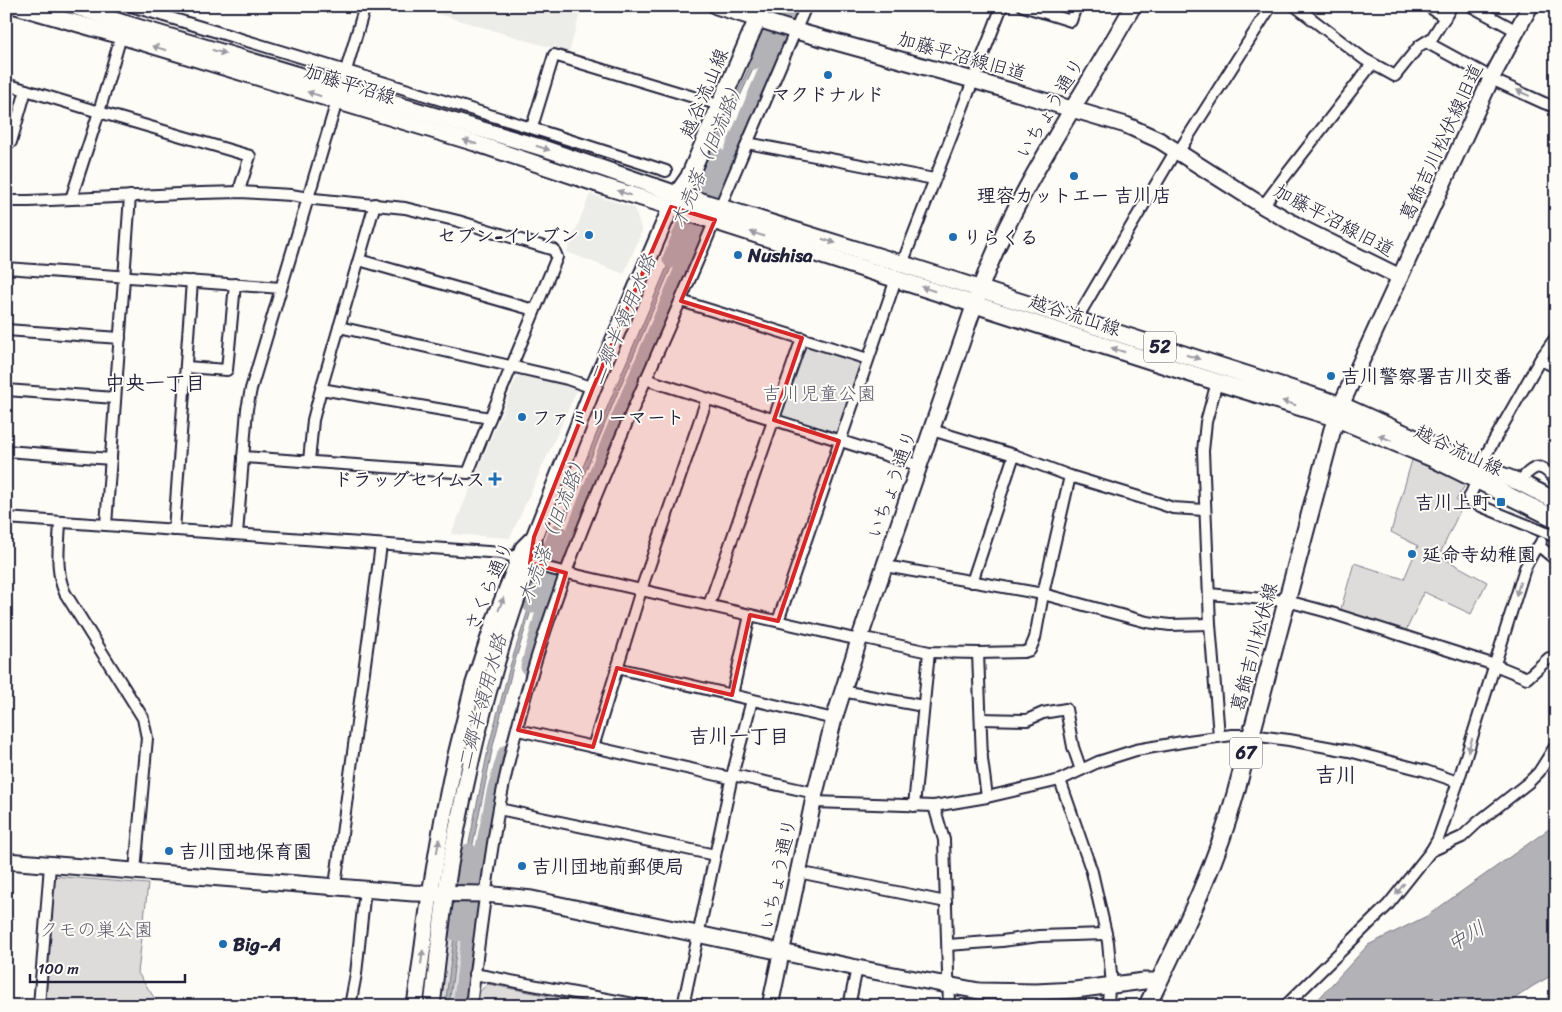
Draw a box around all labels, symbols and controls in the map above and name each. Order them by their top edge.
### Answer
street label: 加藤平沼線旧道 [894,22,1030,90]
one-way arrow [151,43,166,51]
street label: 越谷流山線 [670,43,738,143]
one-way arrow [212,48,227,56]
street label: いちょう通り [1006,51,1094,165]
street label: 加藤平沼線 [300,54,400,114]
street label: 葛飾吉川松伏線旧道 [1390,58,1492,226]
marker: マクドナルド [822,69,834,81]
water label: 木売落（旧流路） [661,73,755,233]
place label: マクドナルド [771,78,885,111]
one-way arrow [1516,89,1530,97]
one-way arrow [307,90,322,98]
one-way arrow [462,137,477,145]
one-way arrow [535,145,550,153]
marker: 理容カットエー 吉川店 [1068,170,1080,182]
street label: 加藤平沼線旧道 [1268,174,1400,266]
place label: 理容カットエー 吉川店 [977,179,1171,212]
one-way arrow [616,188,631,196]
place label: セブン-イレブン [437,219,579,252]
place label: りらくる [963,221,1039,254]
marker: セブン-イレブン [583,229,595,241]
one-way arrow [749,230,764,237]
marker: りらくる [947,231,959,243]
one-way arrow [822,237,837,245]
place label: Nushisa [747,239,813,272]
water label: 二郷半領用水路 [580,248,667,391]
marker: Nushisa [732,249,744,261]
one-way arrow [921,285,936,292]
street label: 越谷流山線 [1025,285,1125,345]
road number: 52 [1144,332,1176,362]
one-way arrow [1110,346,1125,353]
one-way arrow [1186,354,1201,362]
place label: 吉川警察署吉川交番 [1341,360,1512,393]
district label: 中央一丁目 [105,366,205,401]
marker: 吉川警察署吉川交番 [1325,370,1337,382]
park label: 吉川児童公園 [762,377,876,410]
one-way arrow [1282,399,1297,407]
place label: ファミリーマート [532,401,685,434]
marker: ファミリーマート [516,411,528,423]
street label: 越谷流山線 [1409,415,1509,485]
street label: いちょう通り [858,425,926,543]
one-way arrow [1378,433,1392,441]
water label: 木売落（旧流路） [508,447,598,609]
place label: ドラッグセイムス [334,463,485,496]
marker: ドラッグセイムス [489,473,501,485]
place label: 吉川上町 [1415,486,1491,519]
marker: 吉川上町 [1495,496,1507,508]
street label: さくら通り [455,536,523,636]
place label: 延命寺幼稚園 [1422,538,1536,571]
marker: 延命寺幼稚園 [1406,548,1418,560]
street label: 葛飾吉川松伏線 [1221,578,1287,716]
one-way arrow [1514,582,1522,597]
one-way arrow [497,597,505,611]
water label: 二郷半領用水路 [447,629,517,774]
district label: 吉川一丁目 [689,719,789,754]
one-way arrow [1465,737,1473,752]
road number: 67 [1230,738,1262,768]
district label: 吉川 [1315,756,1357,794]
street label: いちょう通り [750,815,806,933]
place label: 吉川団地保育園 [179,835,312,868]
one-way arrow [435,837,443,853]
marker: 吉川団地保育園 [163,845,175,857]
place label: 吉川団地前郵便局 [532,850,684,883]
marker: 吉川団地前郵便局 [516,860,528,872]
one-way arrow [1395,882,1406,895]
water label: 中川 [1440,911,1492,961]
park label: クモの巣公園 [39,913,153,946]
place label: Big-A [233,928,281,961]
marker: Big-A [217,938,229,950]
one-way arrow [418,949,426,965]
scale bar [30,952,185,984]
text: 100 m [38,956,79,982]

